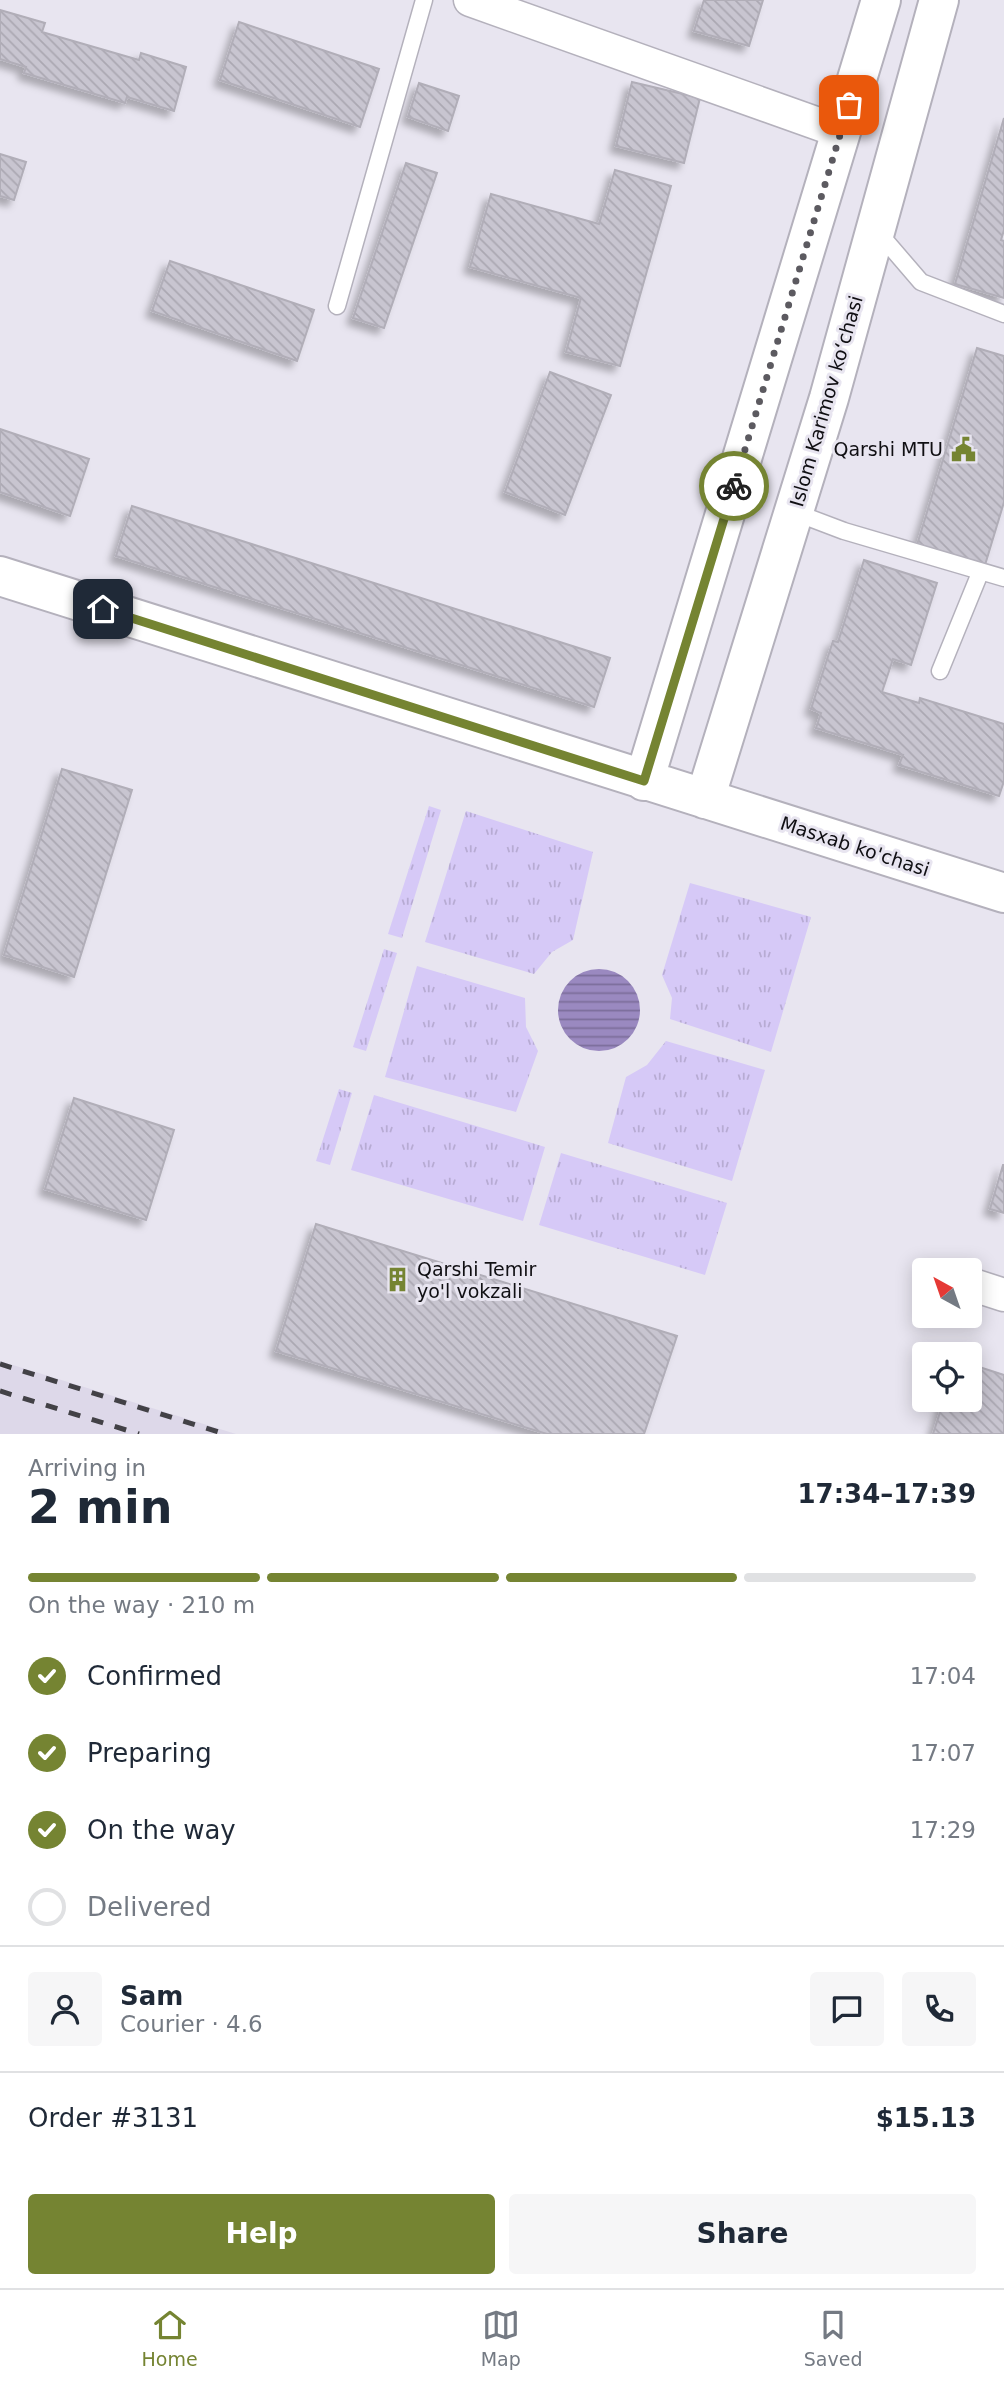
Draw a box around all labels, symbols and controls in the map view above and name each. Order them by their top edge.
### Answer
pin [819,75,879,135]
icon: bag [830,86,868,124]
street label: Islom Karimov ko‘chasi [785,293,867,509]
public building icon: Qarshi MTU [949,435,977,463]
place label: Qarshi MTU [833,438,943,460]
courier [699,451,769,521]
icon: bike [715,467,753,505]
pin [73,579,133,639]
icon: home [84,590,122,628]
street label: Masxab ko'chasi [778,812,932,880]
place label: Qarshi Temir yo'l vokzali [417,1258,537,1302]
north arrow [912,1258,982,1328]
map controls [912,1258,982,1412]
building icon: Qarshi Temir yo'l vokzali [383,1266,411,1294]
button: locate [912,1342,982,1412]
text: Arriving in [28,1455,146,1481]
text: 17:34–17:39 [797,1479,976,1509]
text: 2 min [28,1480,172,1534]
text: On the way · 210 m [28,1592,255,1618]
icon: check [28,1657,66,1695]
text: Confirmed [87,1661,222,1691]
text: 17:04 [910,1663,976,1689]
icon: check [28,1734,66,1772]
text: Preparing [87,1738,212,1768]
text: 17:07 [910,1740,976,1766]
icon: check [28,1811,66,1849]
text: On the way [87,1815,236,1845]
text: 17:29 [910,1817,976,1843]
text: Delivered [87,1892,211,1922]
button: person [28,1972,102,2046]
button: chat [810,1972,884,2046]
button: phone [902,1972,976,2046]
text: Sam [120,1981,183,2011]
text: Courier · 4.6 [120,2011,263,2037]
text: Order #3131 [28,2103,198,2133]
text: $15.13 [876,2103,976,2133]
button: Help [28,2194,495,2274]
button: Share [509,2194,976,2274]
tab: Home [142,2306,198,2370]
tab: Map [481,2306,521,2370]
tab: Saved [804,2306,862,2370]

